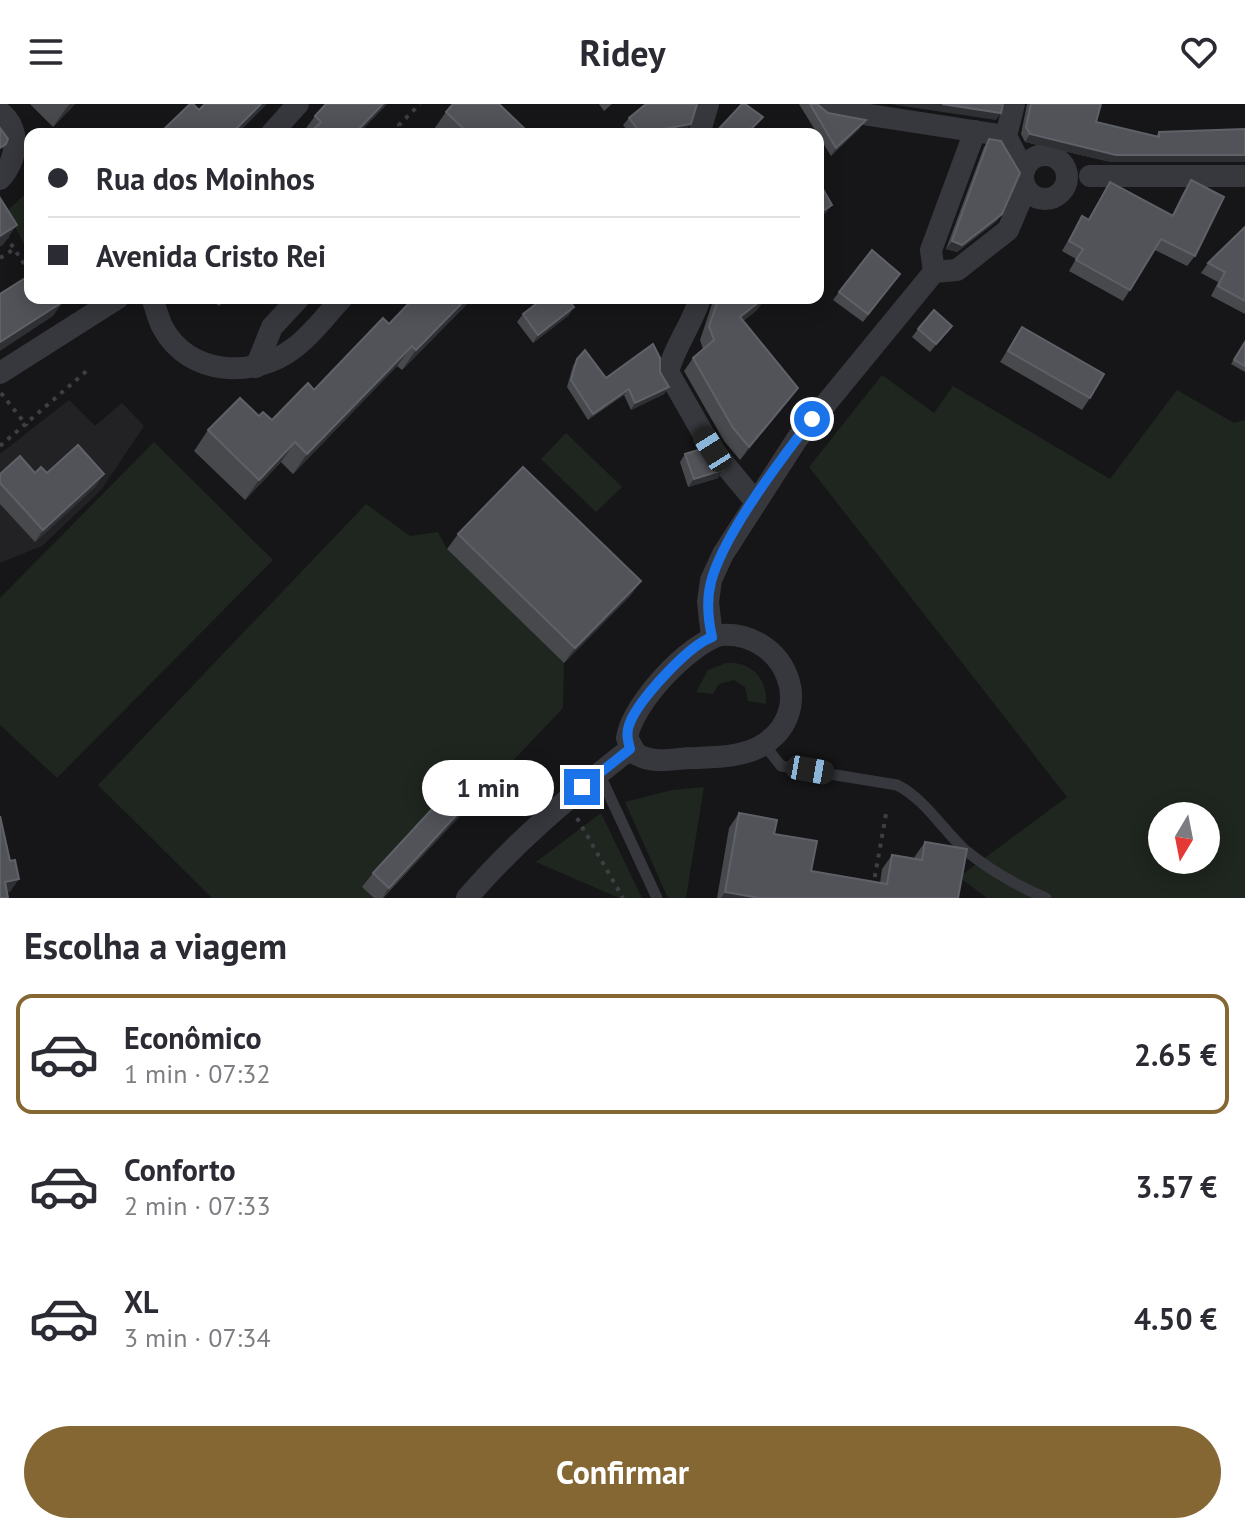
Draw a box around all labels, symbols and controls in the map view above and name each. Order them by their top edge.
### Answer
text: Ridey [580,29,665,76]
icon: menu [24,30,68,74]
icon: heart [1177,30,1221,74]
text: Rua dos Moinhos [96,159,315,198]
text: Avenida Cristo Rei [96,236,326,275]
route start [794,401,830,437]
car [689,422,735,476]
car [784,754,836,786]
callout: 1 min [422,759,554,815]
route end [564,769,600,805]
text: 1 min [456,771,520,804]
north arrow [1148,802,1220,874]
map controls [1148,802,1220,874]
text: Escolha a viagem [24,922,287,969]
icon: car [28,1018,100,1090]
text: Econômico [124,1018,262,1057]
text: 2.65 € [1134,1035,1217,1074]
text: 1 min · 07:32 [124,1057,271,1090]
icon: car [28,1150,100,1222]
text: Conforto [124,1150,236,1189]
text: 3.57 € [1136,1167,1217,1206]
text: 2 min · 07:33 [124,1189,271,1222]
icon: car [28,1282,100,1354]
text: XL [124,1282,158,1321]
text: 4.50 € [1134,1299,1217,1338]
text: 3 min · 07:34 [124,1321,271,1354]
button: Confirmar [24,1426,1221,1518]

